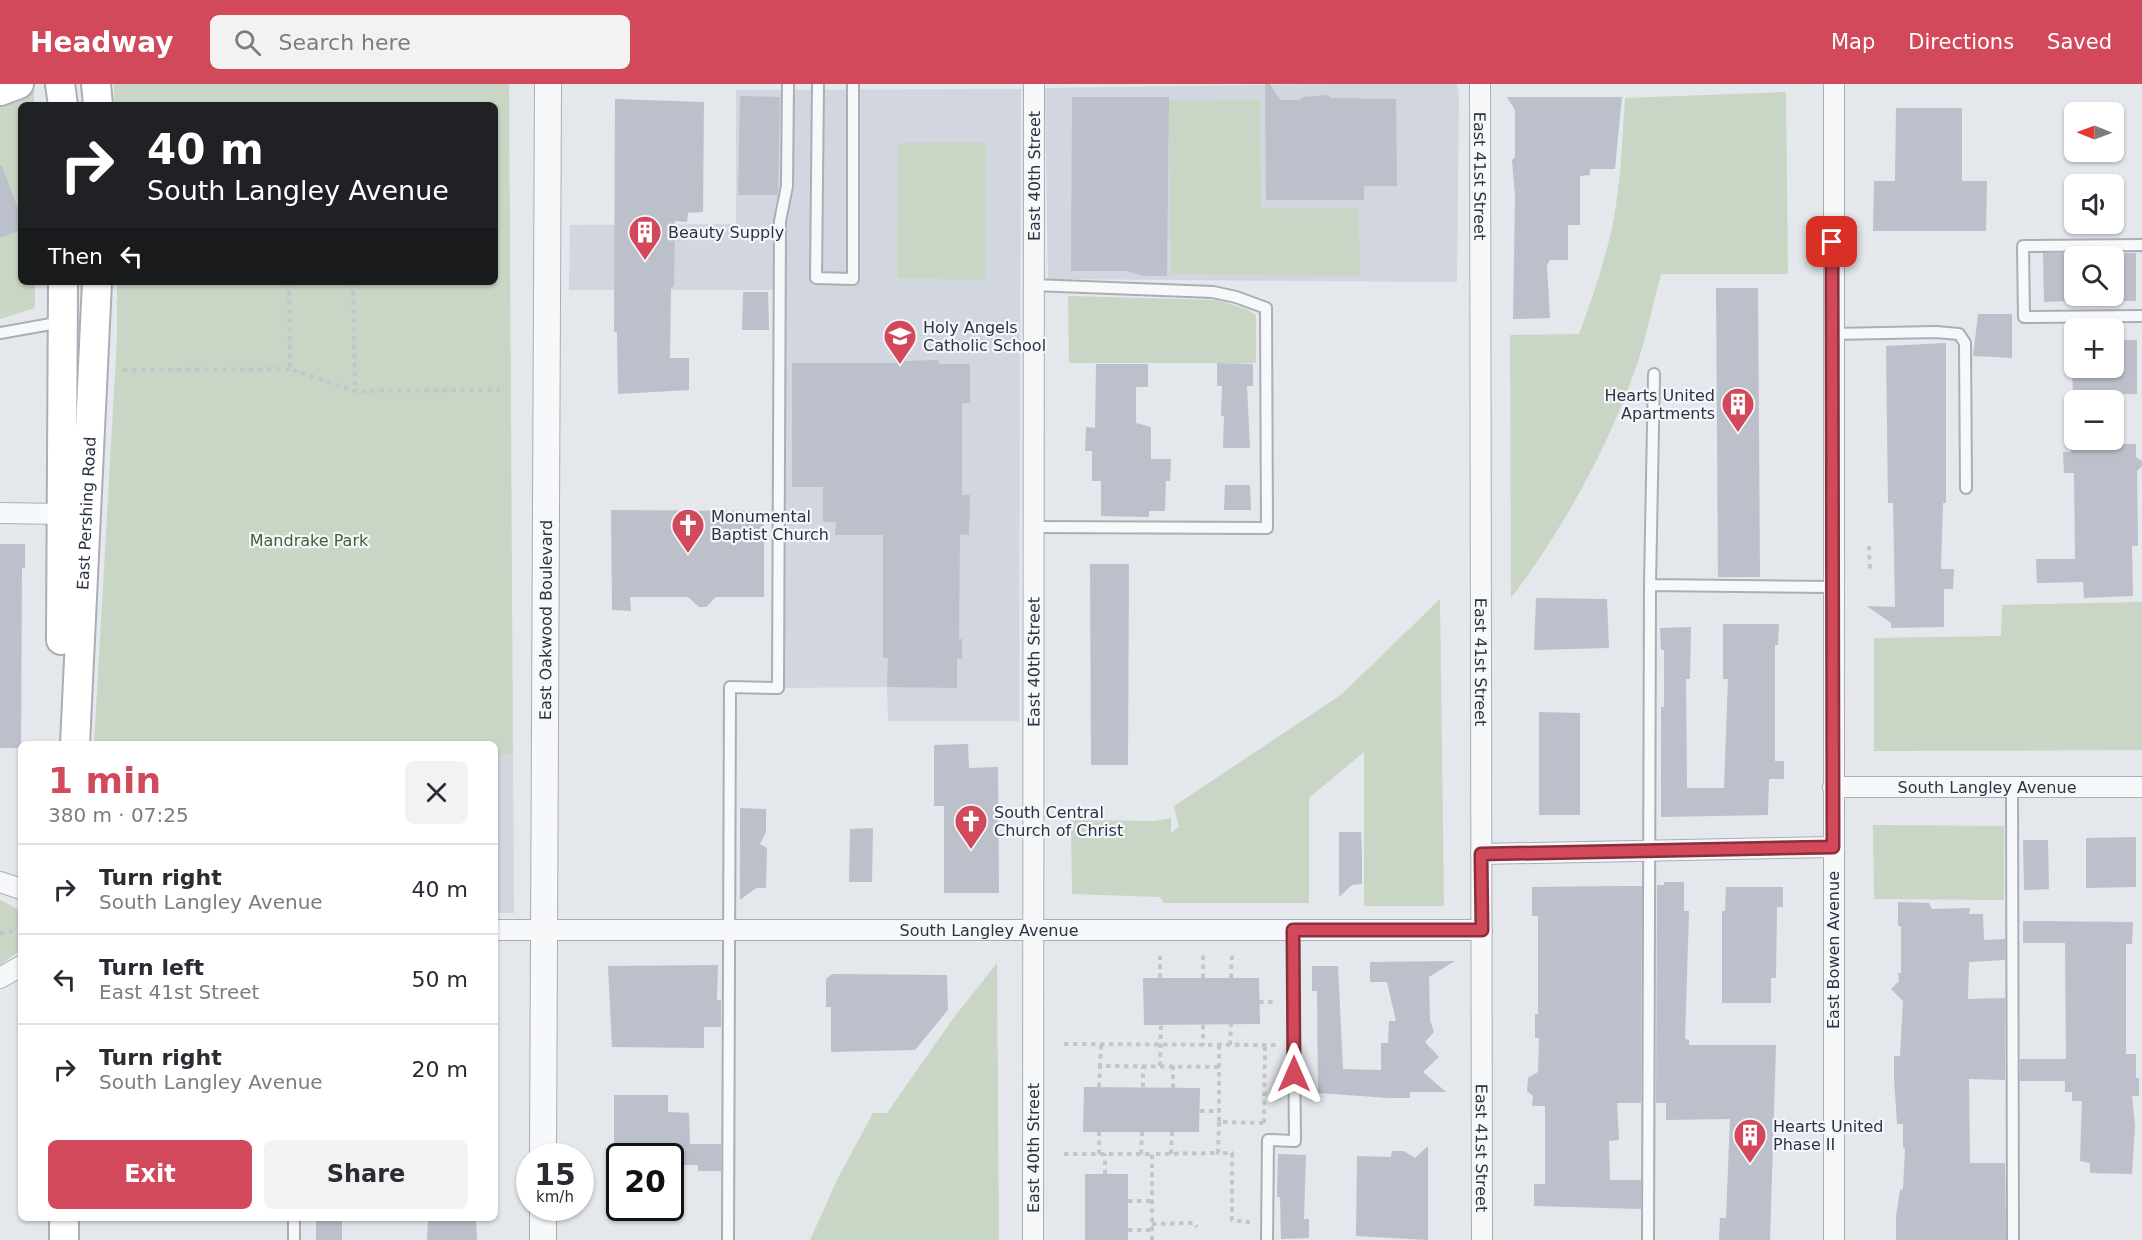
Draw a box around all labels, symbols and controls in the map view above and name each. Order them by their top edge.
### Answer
search box [210,15,630,69]
text: Headway [30,26,174,59]
icon: search [231,26,264,59]
text: Search here [279,30,411,55]
text: Map [1831,30,1875,54]
text: Directions [1908,30,2014,54]
text: Saved [2047,30,2112,54]
north arrow [2064,102,2124,162]
map controls [2064,102,2124,450]
street label: East 40th Street [1024,111,1043,241]
street label: East 41st Street [1471,112,1490,240]
text: 40 m [147,125,264,174]
icon: right [48,126,126,204]
button: sound [2064,174,2124,234]
text: South Langley Avenue [147,175,449,206]
building icon: Beauty Supply [627,214,663,261]
pin [1806,216,1857,267]
place label: Beauty Supply [668,223,784,242]
icon: arrive [1815,225,1848,258]
icon: left [115,240,148,273]
text: Then [48,244,103,269]
button: search [2064,246,2124,306]
school or university icon: Holy Angels Catholic School [882,318,918,365]
place label: Holy Angels Catholic School [923,318,1046,355]
button: + [2064,318,2124,378]
place label: Hearts United Apartments [1604,386,1715,423]
building icon: Hearts United Apartments [1720,386,1756,433]
button: − [2064,390,2124,450]
street label: East Pershing Road [73,436,99,590]
church icon: Monumental Baptist Church [670,507,706,554]
place label: Monumental Baptist Church [711,507,829,544]
street label: East Oakwood Boulevard [536,520,555,720]
park label: Mandrake Park [250,531,369,550]
street label: East 40th Street [1024,597,1043,727]
street label: East 41st Street [1471,598,1491,726]
text: 1 min [48,760,161,801]
button: close [405,761,468,824]
street label: South Langley Avenue [1898,778,2076,797]
text: 380 m · 07:25 [48,803,189,827]
church icon: South Central Church of Christ [953,803,989,850]
place label: South Central Church of Christ [994,803,1123,840]
text: Turn right [99,865,222,890]
street label: East Bowen Avenue [1824,871,1843,1029]
icon: right [48,873,81,906]
text: 40 m [412,877,468,902]
text: South Langley Avenue [99,890,323,914]
street label: South Langley Avenue [900,921,1078,940]
text: Turn left [99,955,204,980]
icon: left [48,963,81,996]
text: 50 m [412,967,468,992]
text: East 41st Street [99,980,259,1004]
position arrow [1262,1042,1326,1106]
text: Turn right [99,1045,222,1070]
icon: right [48,1053,81,1086]
text: 20 m [412,1057,468,1082]
text: South Langley Avenue [99,1070,323,1094]
street label: East 40th Street [1024,1083,1043,1213]
street label: East 41st Street [1472,1084,1491,1212]
building icon: Hearts United Phase II [1732,1117,1768,1164]
place label: Hearts United Phase II [1773,1117,1884,1154]
button: Exit [48,1140,252,1209]
button: Share [264,1140,468,1209]
speed limit sign: 20 [606,1143,684,1221]
text: 15 [534,1157,576,1192]
text: km/h [536,1188,574,1206]

